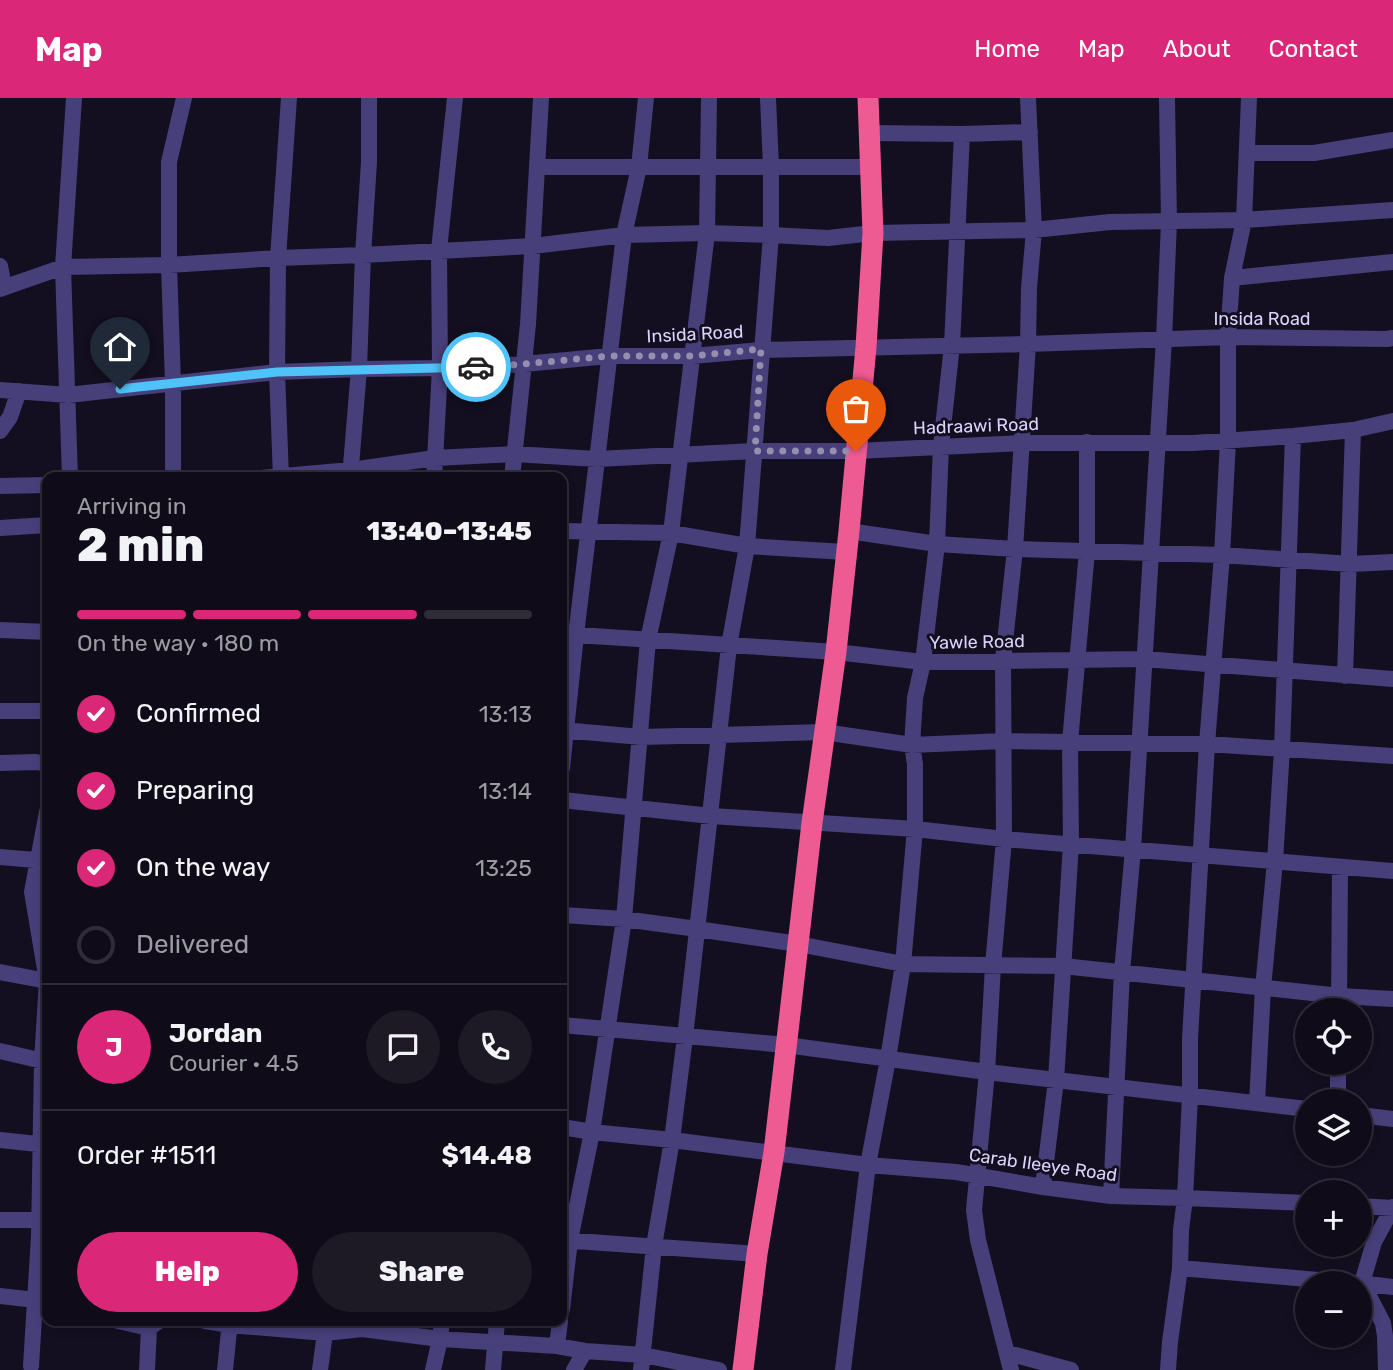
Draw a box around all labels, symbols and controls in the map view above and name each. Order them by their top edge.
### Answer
text: Map [35,30,103,69]
text: Home [974,35,1040,63]
text: Map [1078,35,1125,63]
text: About [1163,35,1231,63]
text: Contact [1269,35,1358,63]
street label: Insida Road [1213,308,1311,330]
pin [90,317,150,389]
street label: Insida Road [646,320,744,348]
icon: home [101,328,139,366]
courier [441,332,511,402]
icon: car [457,348,495,386]
pin [826,379,886,451]
icon: bag [837,390,875,428]
street label: Hadraawi Road [913,413,1039,439]
text: Arriving in [77,492,187,520]
text: 13:40–13:45 [367,516,532,547]
text: 2 min [77,518,204,573]
text: On the way · 180 m [77,629,279,657]
street label: Yawle Road [929,630,1025,654]
icon: check [77,695,115,733]
text: Confirmed [136,698,261,729]
text: 13:13 [479,700,532,728]
icon: check [77,772,115,810]
text: Preparing [136,775,254,806]
text: 13:14 [478,777,532,805]
icon: check [77,849,115,887]
text: On the way [136,852,270,883]
text: 13:25 [475,854,532,882]
text: Delivered [136,929,249,960]
map controls [1295,998,1372,1348]
button: locate [1295,998,1372,1075]
button: chat [366,1010,440,1084]
button: phone [458,1010,532,1084]
text: Jordan [169,1018,262,1049]
text: J [105,1032,123,1063]
text: Courier · 4.5 [169,1049,299,1077]
button: layers [1295,1089,1372,1166]
text: Order #1511 [77,1140,216,1171]
text: $14.48 [442,1140,532,1171]
street label: Carab Ileeye Road [967,1144,1119,1186]
button: + [1295,1180,1372,1257]
button: Help [77,1232,298,1312]
button: Share [312,1232,532,1312]
button: − [1295,1271,1372,1348]

